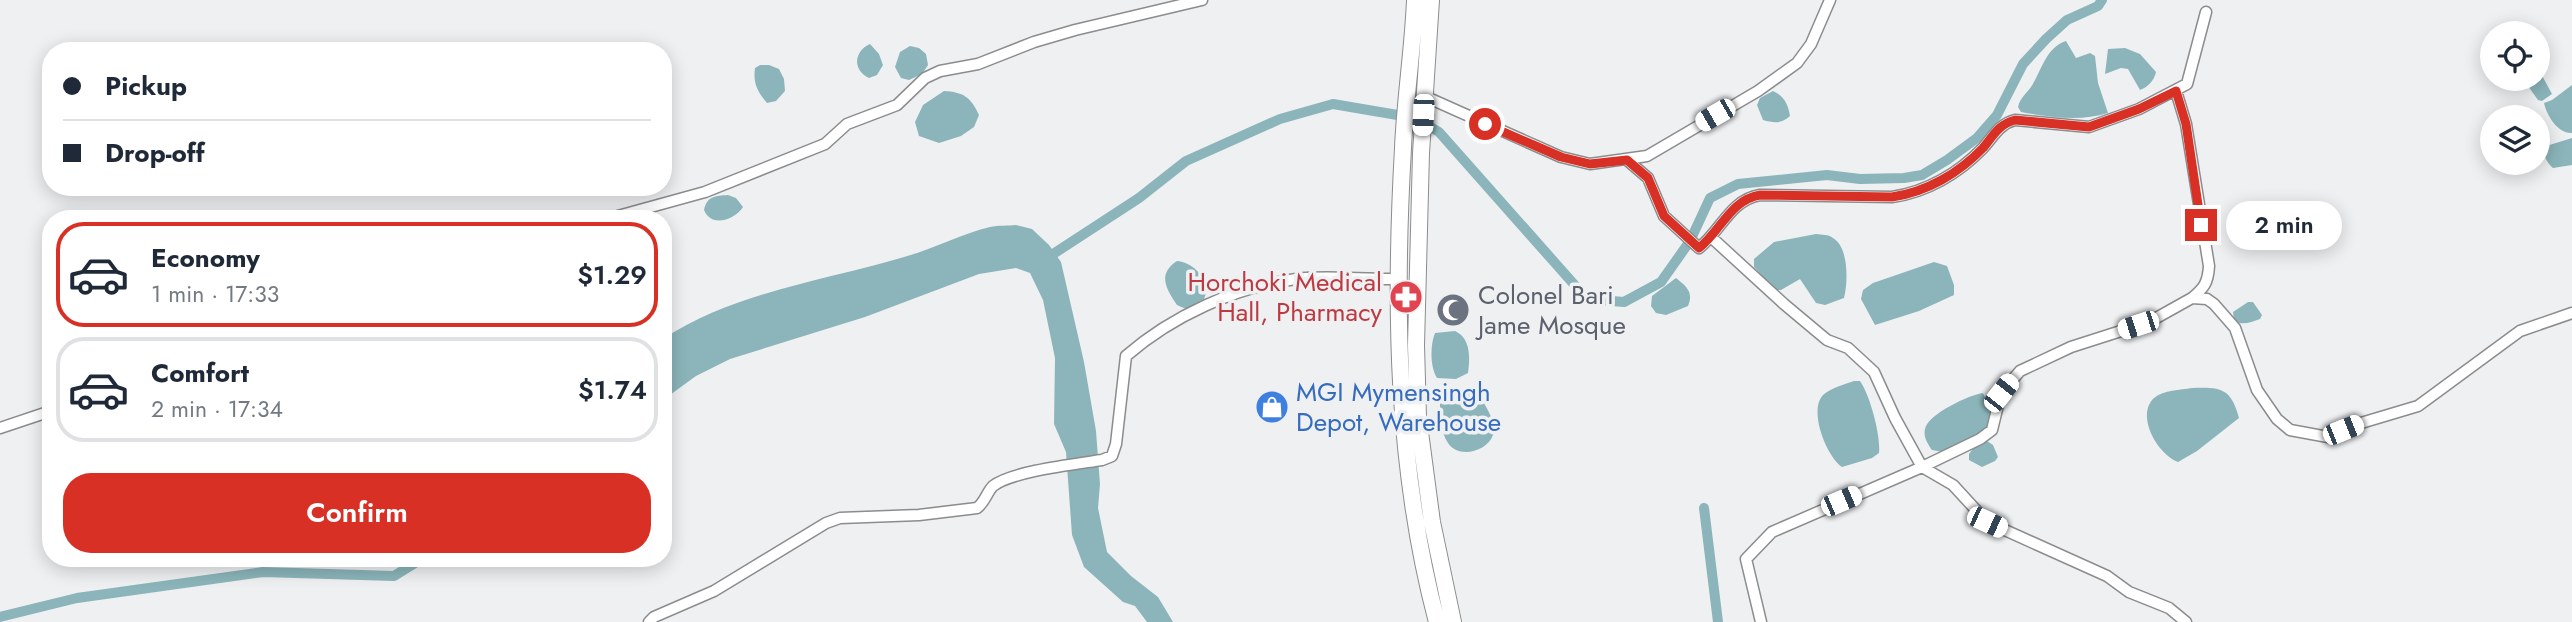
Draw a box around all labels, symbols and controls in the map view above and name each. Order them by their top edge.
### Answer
map controls [2480,21,2550,175]
button: locate [2480,21,2550,91]
text: Pickup [105,67,187,105]
car [1412,93,1435,137]
car [1692,95,1739,135]
button: layers [2480,105,2550,175]
route start [1469,108,1501,140]
text: Drop-off [105,134,205,172]
callout: 2 min [2226,201,2341,250]
text: 2 min [2254,208,2314,242]
route end [2185,209,2217,241]
text: Economy [151,239,260,277]
icon: car [67,243,130,306]
text: $1.29 [577,256,647,294]
place label: Horchoki Medical Hall, Pharmacy [1187,263,1383,331]
place label: Colonel Bari Jame Mosque [1475,276,1626,344]
text: 1 min · 17:33 [151,277,279,311]
pharmacy icon: Horchoki Medical Hall, Pharmacy [1387,278,1425,316]
mosque icon: Colonel Bari Jame Mosque [1434,291,1472,329]
car [2115,309,2162,341]
text: Comfort [151,354,249,392]
icon: car [67,358,130,421]
car [1980,370,2023,416]
text: $1.74 [578,371,647,409]
place label: MGI Mymensingh Depot, Warehouse [1296,373,1501,441]
shop icon: MGI Mymensingh Depot, Warehouse [1253,388,1291,426]
text: 2 min · 17:34 [151,392,283,426]
car [2320,412,2367,448]
button: Confirm [63,473,651,553]
car [1818,483,1865,519]
car [1964,504,2011,540]

